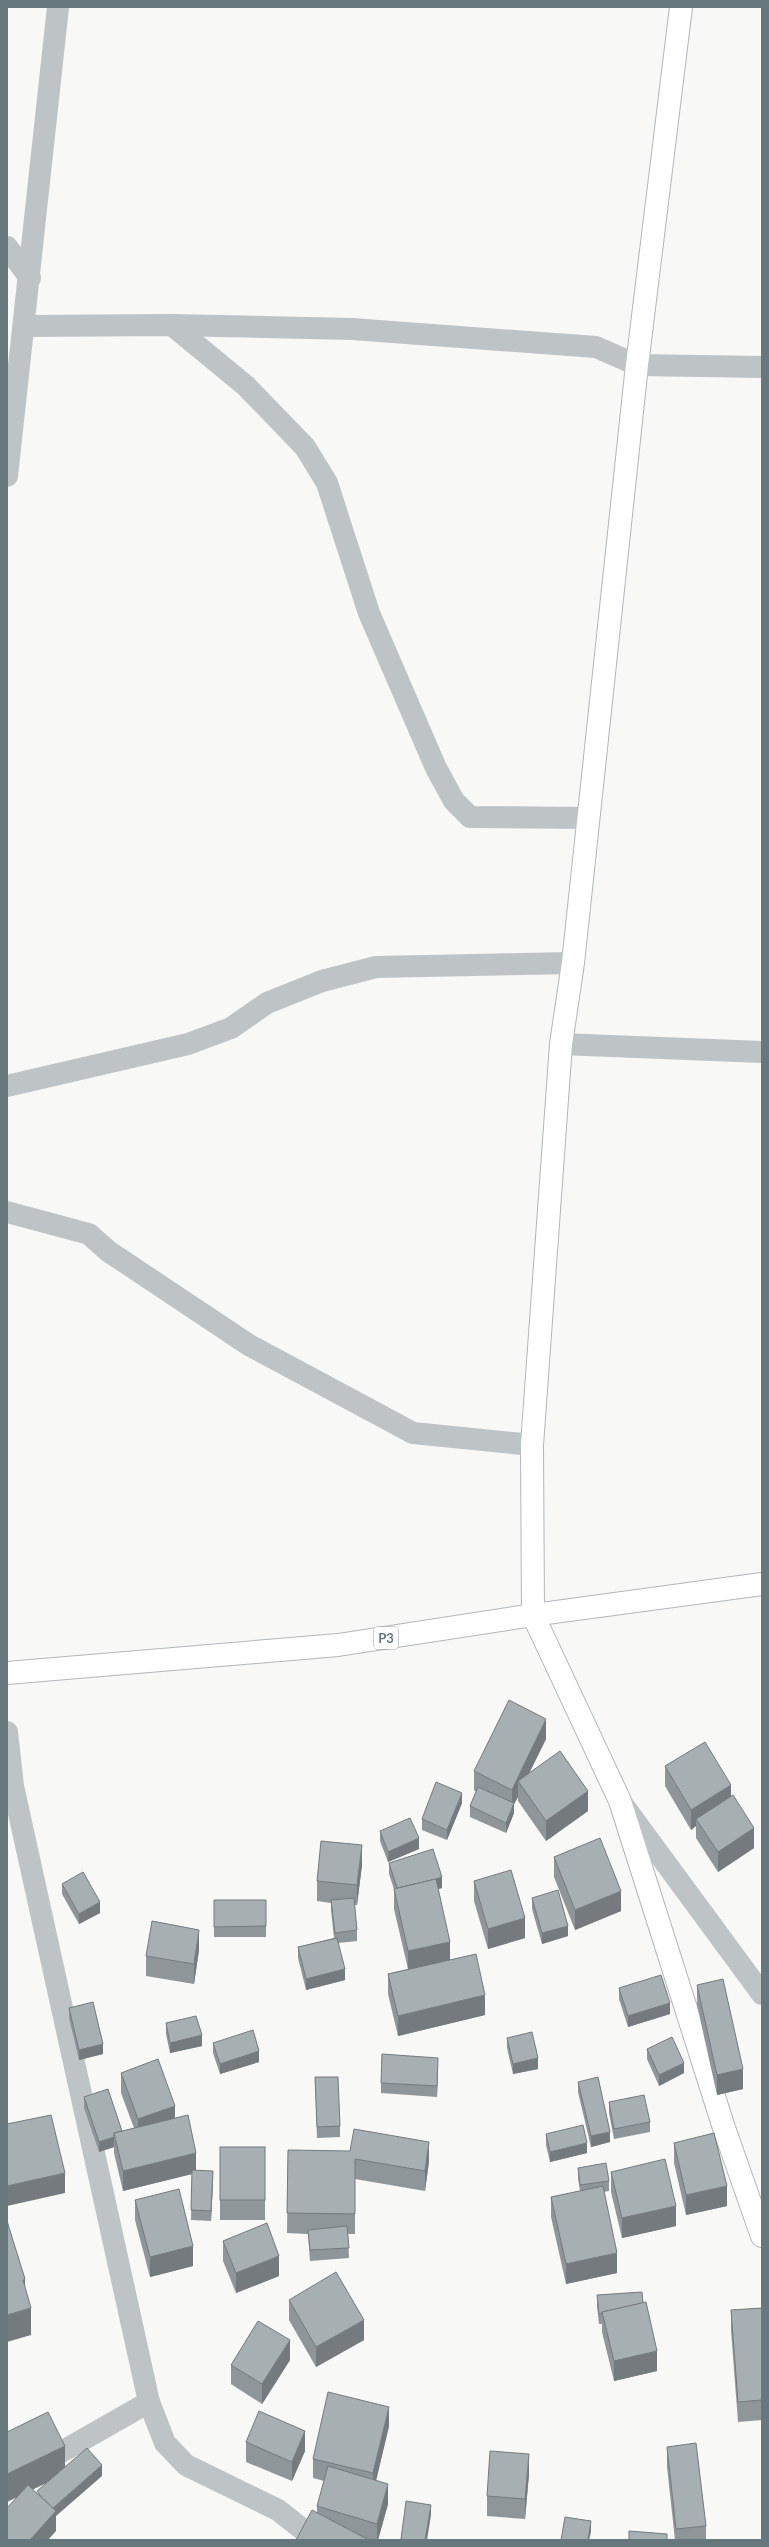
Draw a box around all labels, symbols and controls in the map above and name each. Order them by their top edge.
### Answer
road number: P3 [374,1627,398,1649]

